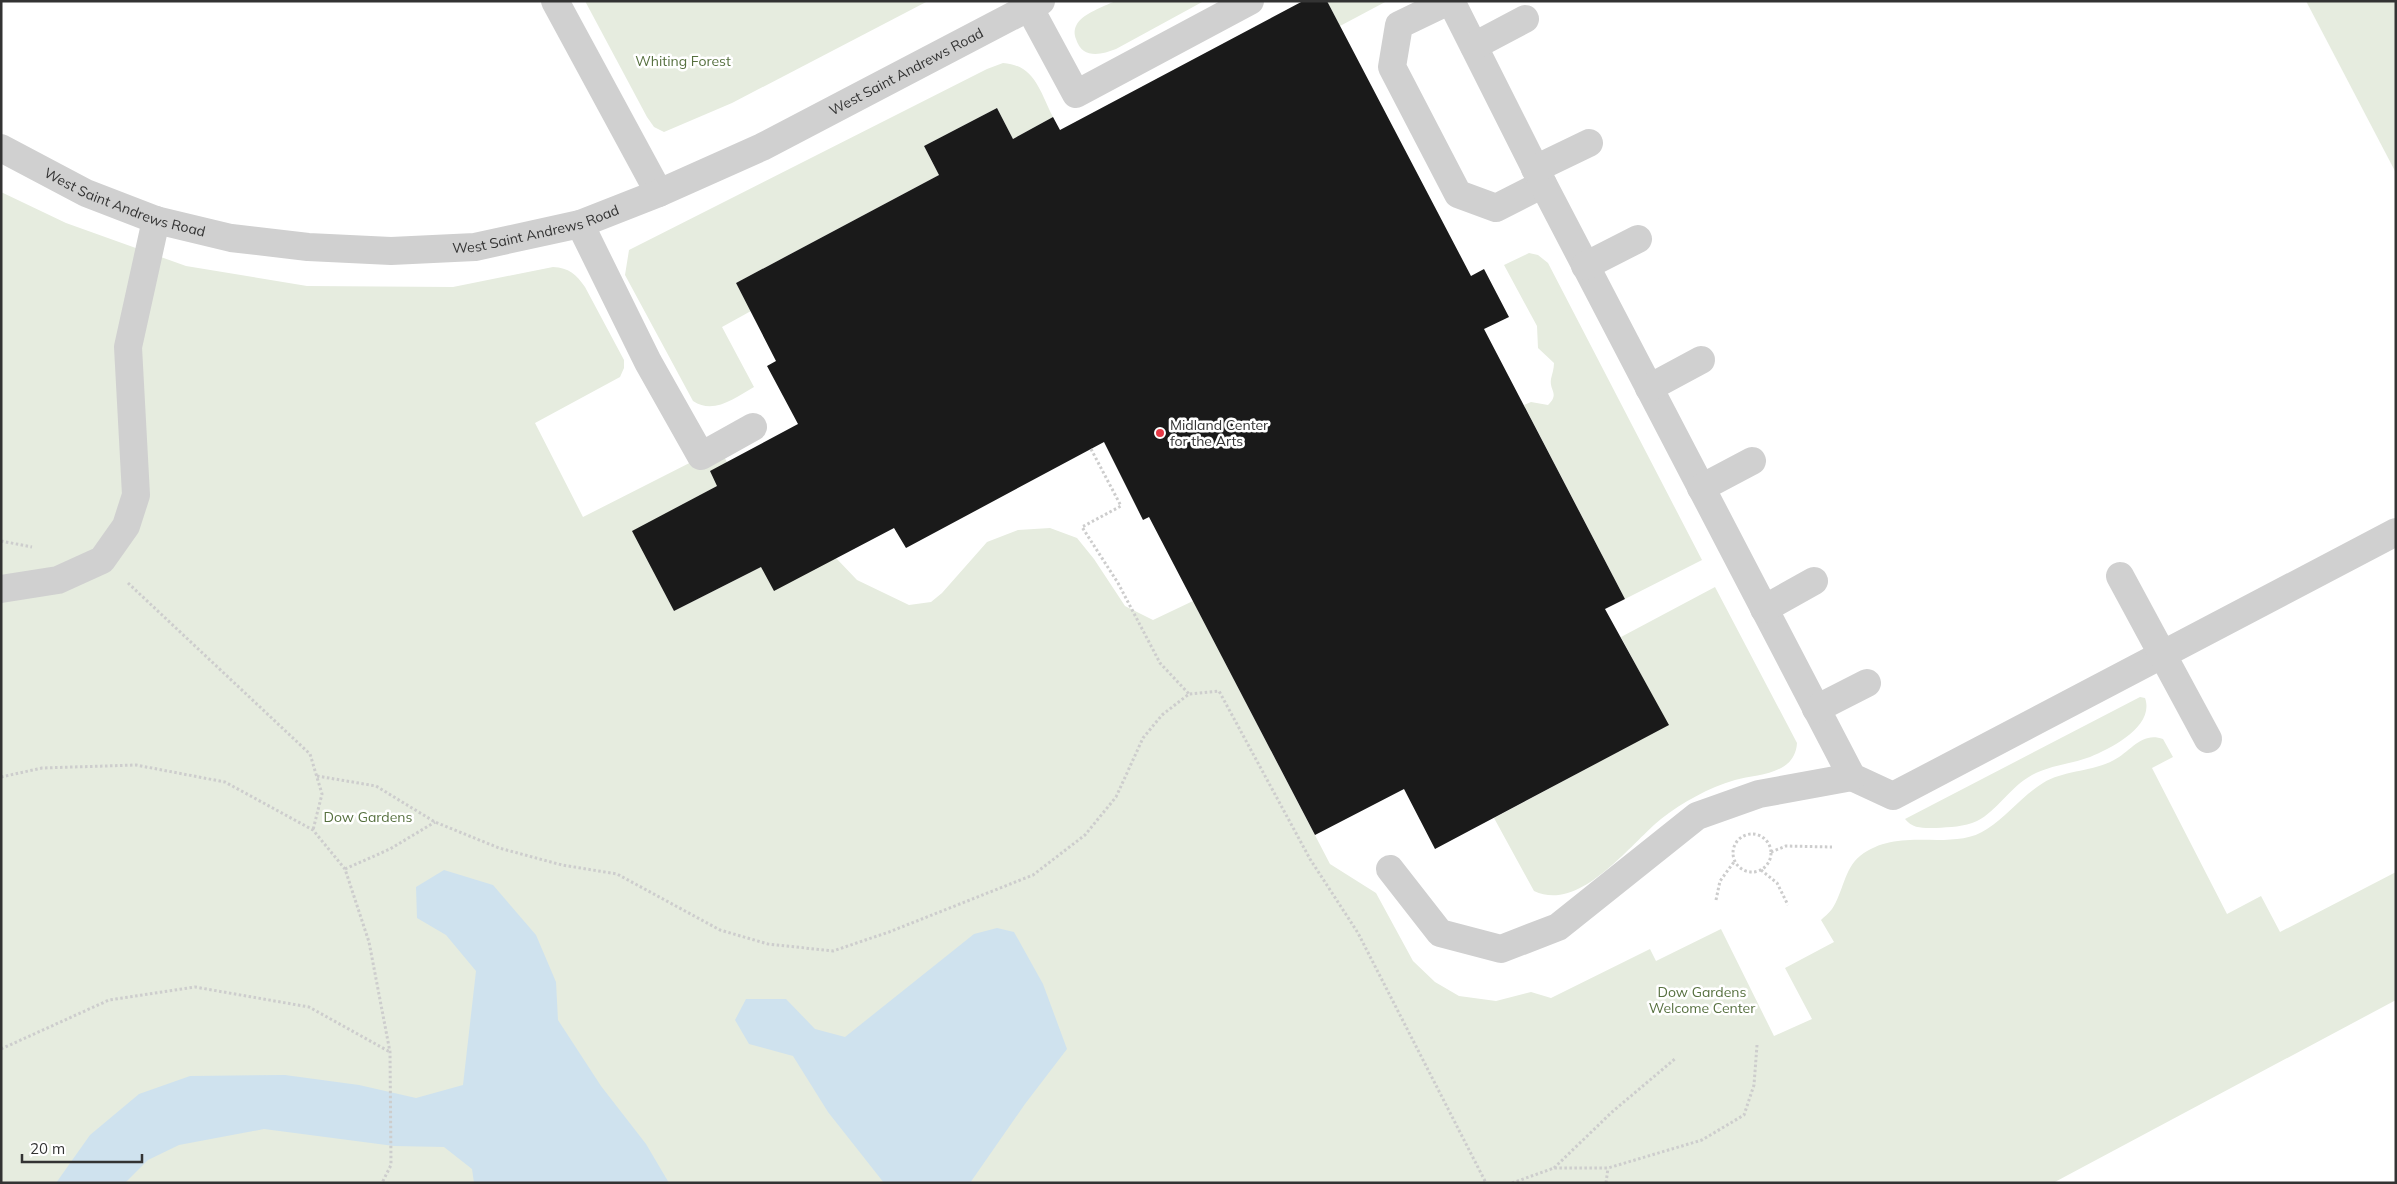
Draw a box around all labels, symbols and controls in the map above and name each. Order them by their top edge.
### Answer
street label: West Saint Andrews Road [826,24,986,119]
park label: Whiting Forest [635,52,731,70]
street label: West Saint Andrews Road [41,164,207,241]
street label: West Saint Andrews Road [452,201,622,257]
place label: Midland Center for the Arts [1170,416,1269,450]
marker: Midland Center for the Arts [1154,427,1166,439]
park label: Dow Gardens [324,808,413,826]
park label: Dow Gardens Welcome Center [1649,983,1756,1017]
scale bar [22,1132,142,1164]
text: 20 m [30,1139,65,1158]

